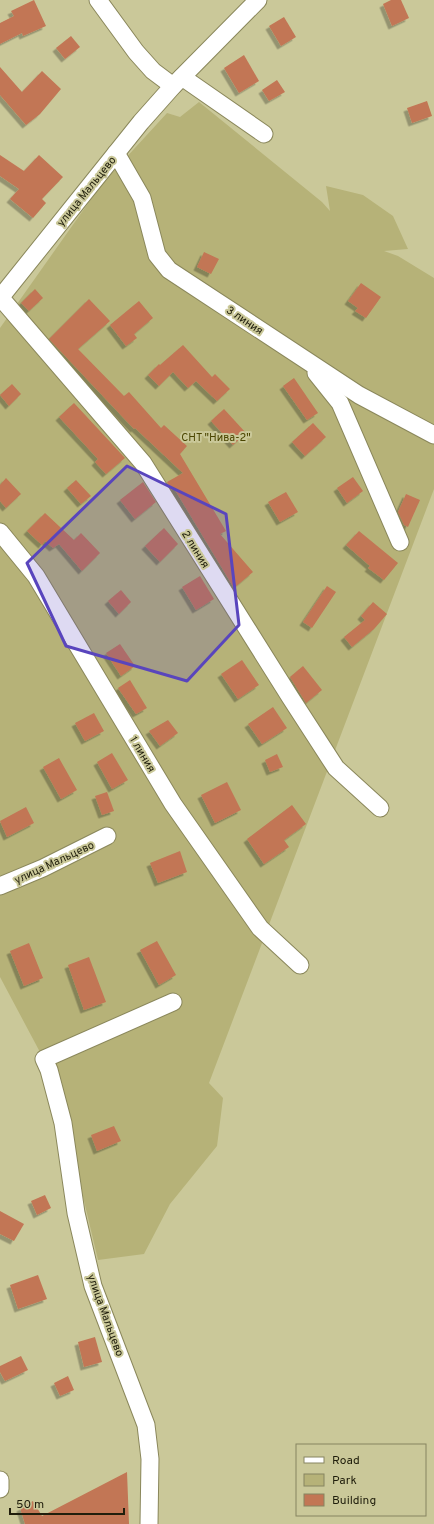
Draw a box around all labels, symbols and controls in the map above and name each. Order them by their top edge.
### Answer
street label: улица Мальцево [54,154,119,230]
street label: 3 линия [223,303,266,338]
park label: СНТ "Нива-2" [181,431,251,445]
street label: 2 линия [178,528,212,571]
street label: 1 линия [126,734,158,775]
street label: улица Мальцево [12,838,97,888]
street label: улица Мальцево [84,1272,126,1358]
legend [296,1444,426,1516]
text: Road [332,1453,360,1469]
text: Park [332,1473,357,1489]
scale bar [10,1490,124,1516]
text: Building [332,1493,376,1509]
text: 50 m [16,1497,44,1513]

